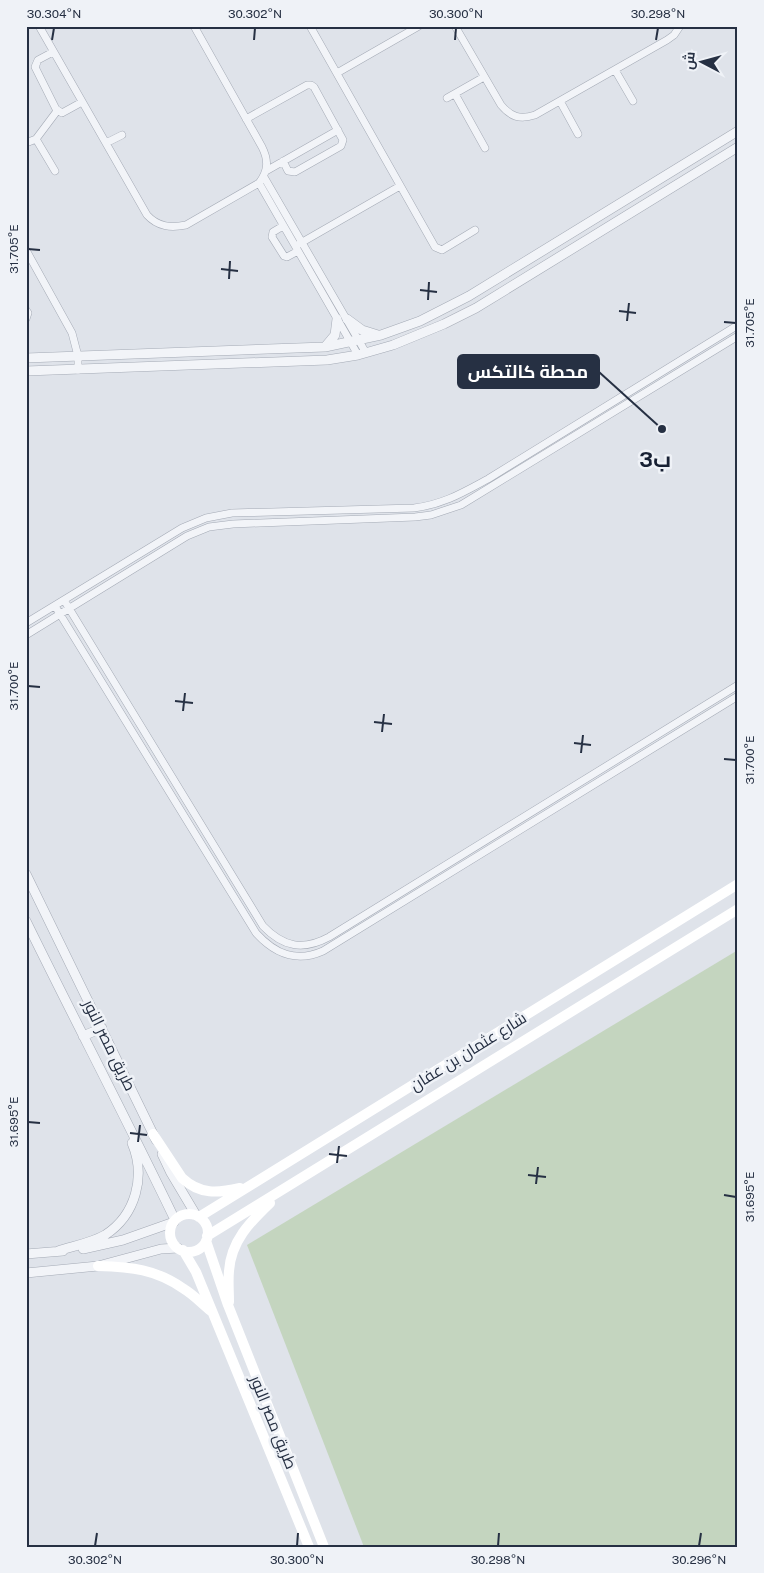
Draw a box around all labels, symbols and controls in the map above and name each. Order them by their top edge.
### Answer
text: 30.304°N [27,7,81,21]
text: 30.302°N [228,7,282,21]
text: 30.300°N [429,7,483,21]
text: 30.298°N [631,7,685,21]
north arrow [676,38,726,88]
text: ش [680,51,699,71]
text: 31.705°E [7,224,21,274]
text: 31.705°E [743,298,757,348]
callout: محطة كالتكس [458,355,599,388]
text: محطة كالتكس [468,361,588,383]
district label: ب3 [639,447,671,472]
text: 31.700°E [7,661,21,711]
text: 31.700°E [743,735,757,785]
street label: طريق مصر النور [78,995,140,1094]
street label: شارع عثمان بن عفان [407,1008,531,1097]
text: 31.695°E [7,1097,21,1147]
text: 31.695°E [743,1172,757,1222]
street label: طريق مصر النور [245,1372,301,1472]
text: 30.302°N [68,1553,122,1567]
text: 30.300°N [270,1553,324,1567]
text: 30.298°N [471,1553,525,1567]
text: 30.296°N [672,1553,726,1567]

